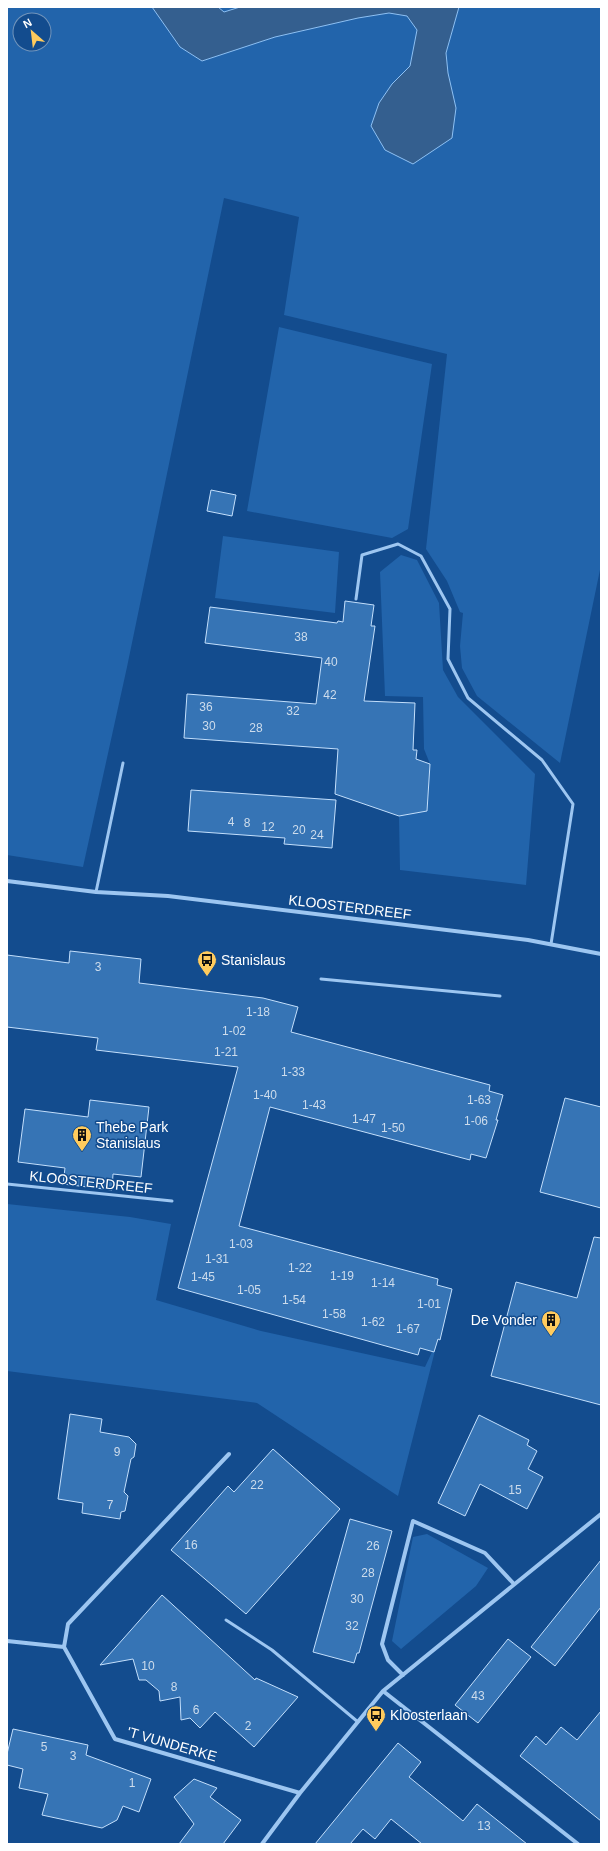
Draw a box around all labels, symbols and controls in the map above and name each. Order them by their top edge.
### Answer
north arrow [12,12,52,52]
text: N [21,16,34,30]
house number: 38 [294,630,308,644]
house number: 40 [324,655,338,669]
house number: 42 [323,688,337,702]
house number: 36 [199,700,213,714]
house number: 32 [286,704,300,718]
house number: 30 [202,719,216,733]
house number: 28 [249,721,263,735]
house number: 4 [228,815,235,829]
house number: 8 [244,816,251,830]
house number: 12 [261,820,275,834]
house number: 20 [292,823,306,837]
house number: 24 [310,828,324,842]
street label: KLOOSTERDREEF [288,892,412,922]
bus stop icon: Stanislaus [196,949,218,977]
place label: Stanislaus [221,952,286,968]
house number: 3 [95,960,102,974]
house number: 1-18 [246,1005,270,1019]
house number: 1-02 [222,1024,246,1038]
house number: 1-21 [214,1045,238,1059]
house number: 1-33 [281,1065,305,1079]
house number: 1-40 [253,1088,277,1102]
house number: 1-63 [467,1093,491,1107]
house number: 1-43 [302,1098,326,1112]
house number: 1-47 [352,1112,376,1126]
house number: 1-06 [464,1114,488,1128]
place label: Thebe Park Stanislaus [96,1119,169,1151]
house number: 1-50 [381,1121,405,1135]
building icon: Thebe Park Stanislaus [71,1124,93,1152]
street label: KLOOSTERDREEF [29,1168,153,1196]
house number: 1-03 [229,1237,253,1251]
house number: 1-31 [205,1252,229,1266]
house number: 1-22 [288,1261,312,1275]
house number: 1-19 [330,1269,354,1283]
house number: 1-45 [191,1270,215,1284]
house number: 1-14 [371,1276,395,1290]
house number: 1-05 [237,1283,261,1297]
house number: 1-54 [282,1293,306,1307]
house number: 1-01 [417,1297,441,1311]
house number: 1-58 [322,1307,346,1321]
building icon: De Vonder [540,1309,562,1337]
place label: De Vonder [471,1312,537,1328]
house number: 1-62 [361,1315,385,1329]
house number: 1-67 [396,1322,420,1336]
house number: 9 [114,1445,121,1459]
house number: 22 [250,1478,264,1492]
house number: 15 [508,1483,522,1497]
house number: 7 [107,1498,114,1512]
house number: 16 [184,1538,198,1552]
house number: 26 [366,1539,380,1553]
house number: 28 [361,1566,375,1580]
house number: 30 [350,1592,364,1606]
house number: 32 [345,1619,359,1633]
house number: 10 [141,1659,155,1673]
house number: 8 [171,1680,178,1694]
house number: 43 [471,1689,485,1703]
house number: 6 [193,1703,200,1717]
bus stop icon: Kloosterlaan [365,1704,387,1732]
place label: Kloosterlaan [390,1707,468,1723]
house number: 2 [245,1719,252,1733]
street label: 'T VUNDERKE [125,1724,219,1764]
house number: 5 [41,1740,48,1754]
house number: 3 [70,1749,77,1763]
house number: 1 [129,1776,136,1790]
house number: 13 [477,1819,491,1833]

